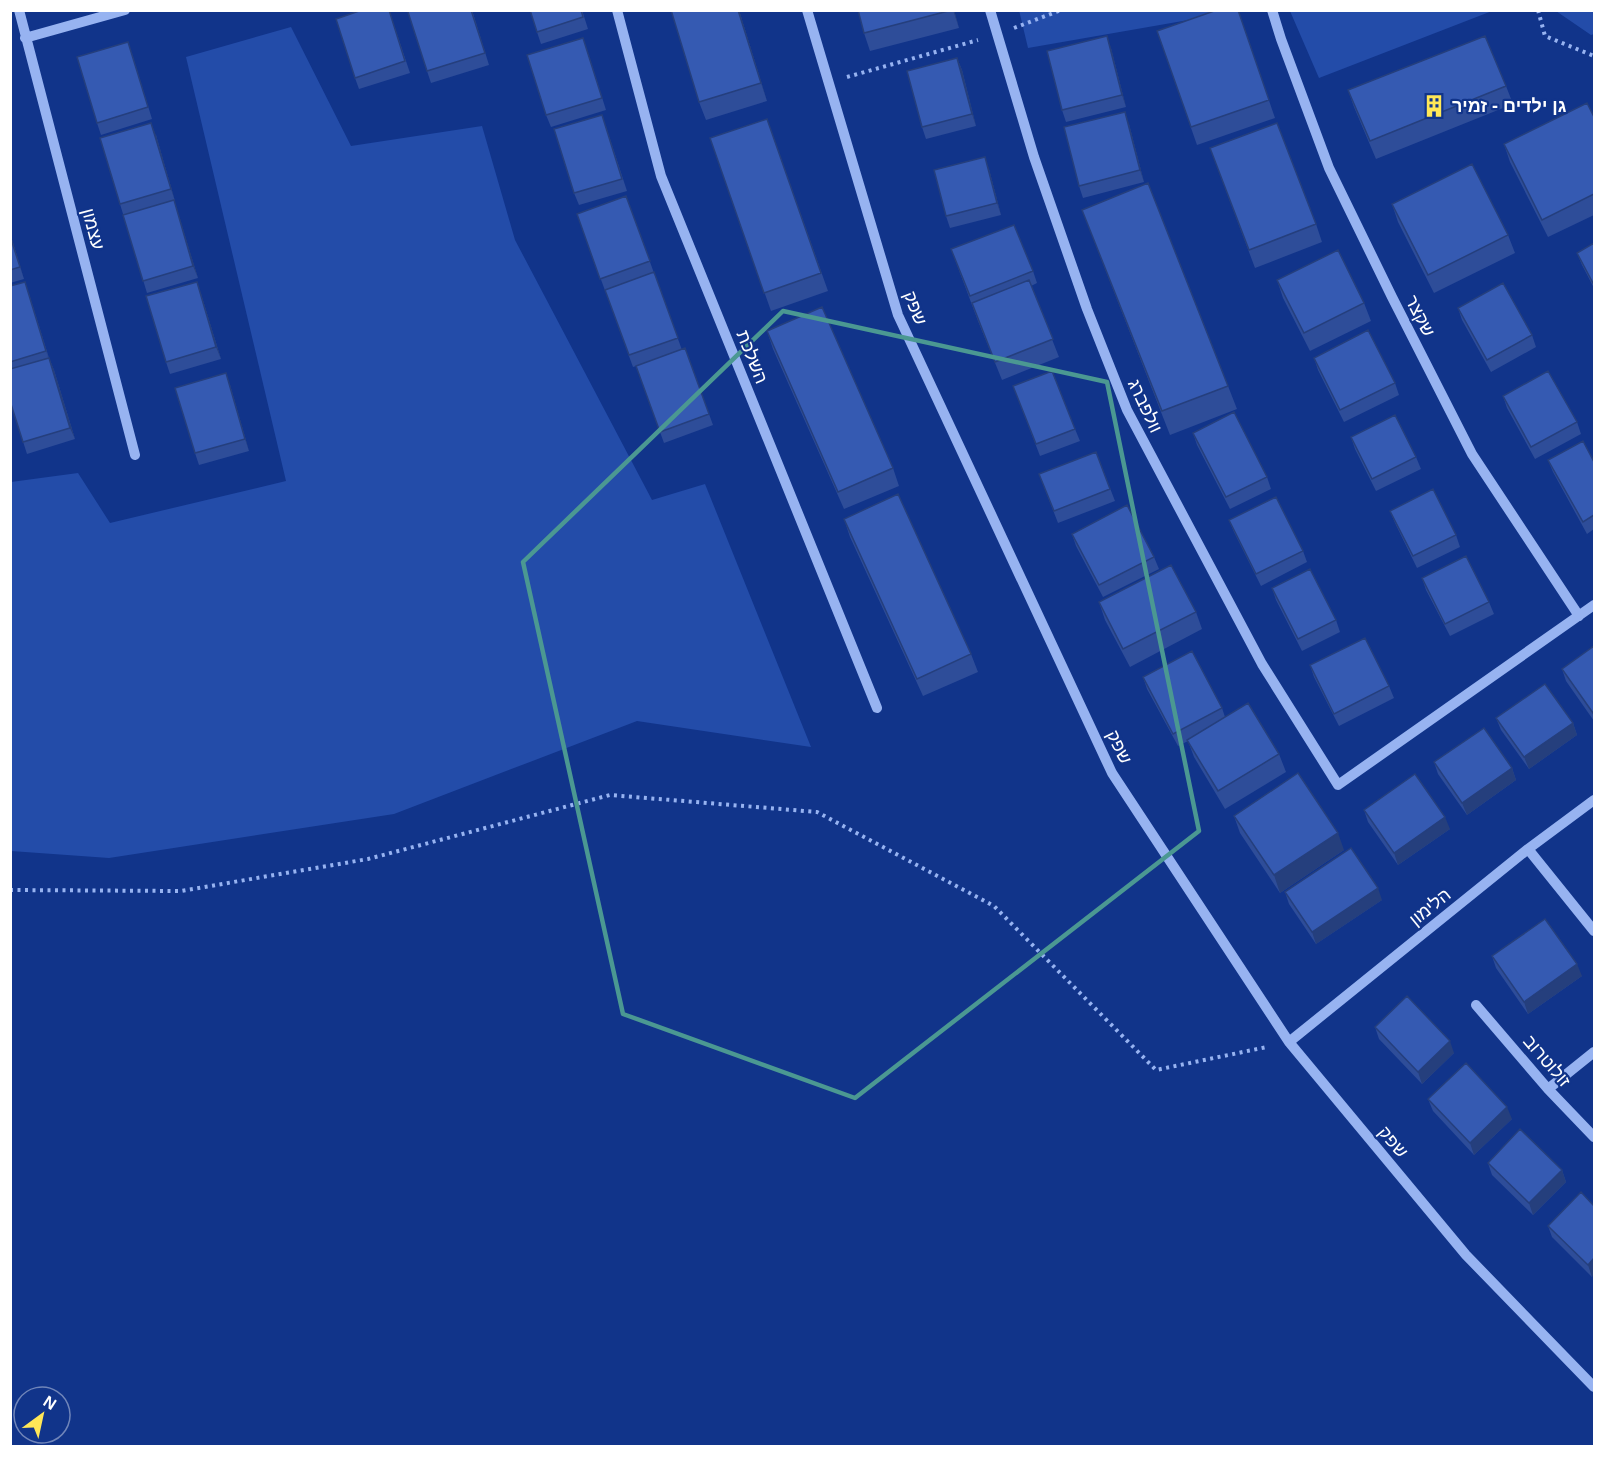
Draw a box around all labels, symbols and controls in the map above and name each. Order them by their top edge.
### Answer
building icon: גן ילדים - זמיר [1421,93,1447,119]
place label: גן ילדים - זמיר [1452,96,1567,116]
street label: עצמון [78,206,108,252]
street label: שפק [899,288,931,328]
street label: שקצר [1401,292,1439,340]
street label: השלכת [732,327,772,387]
street label: וולפברג [1124,376,1166,436]
street label: שפק [1102,727,1136,767]
street label: הלימון [1405,884,1455,930]
street label: זולוטרוב [1519,1031,1575,1091]
street label: שפק [1374,1122,1412,1162]
north arrow [12,1385,72,1445]
text: N [40,1393,59,1413]

